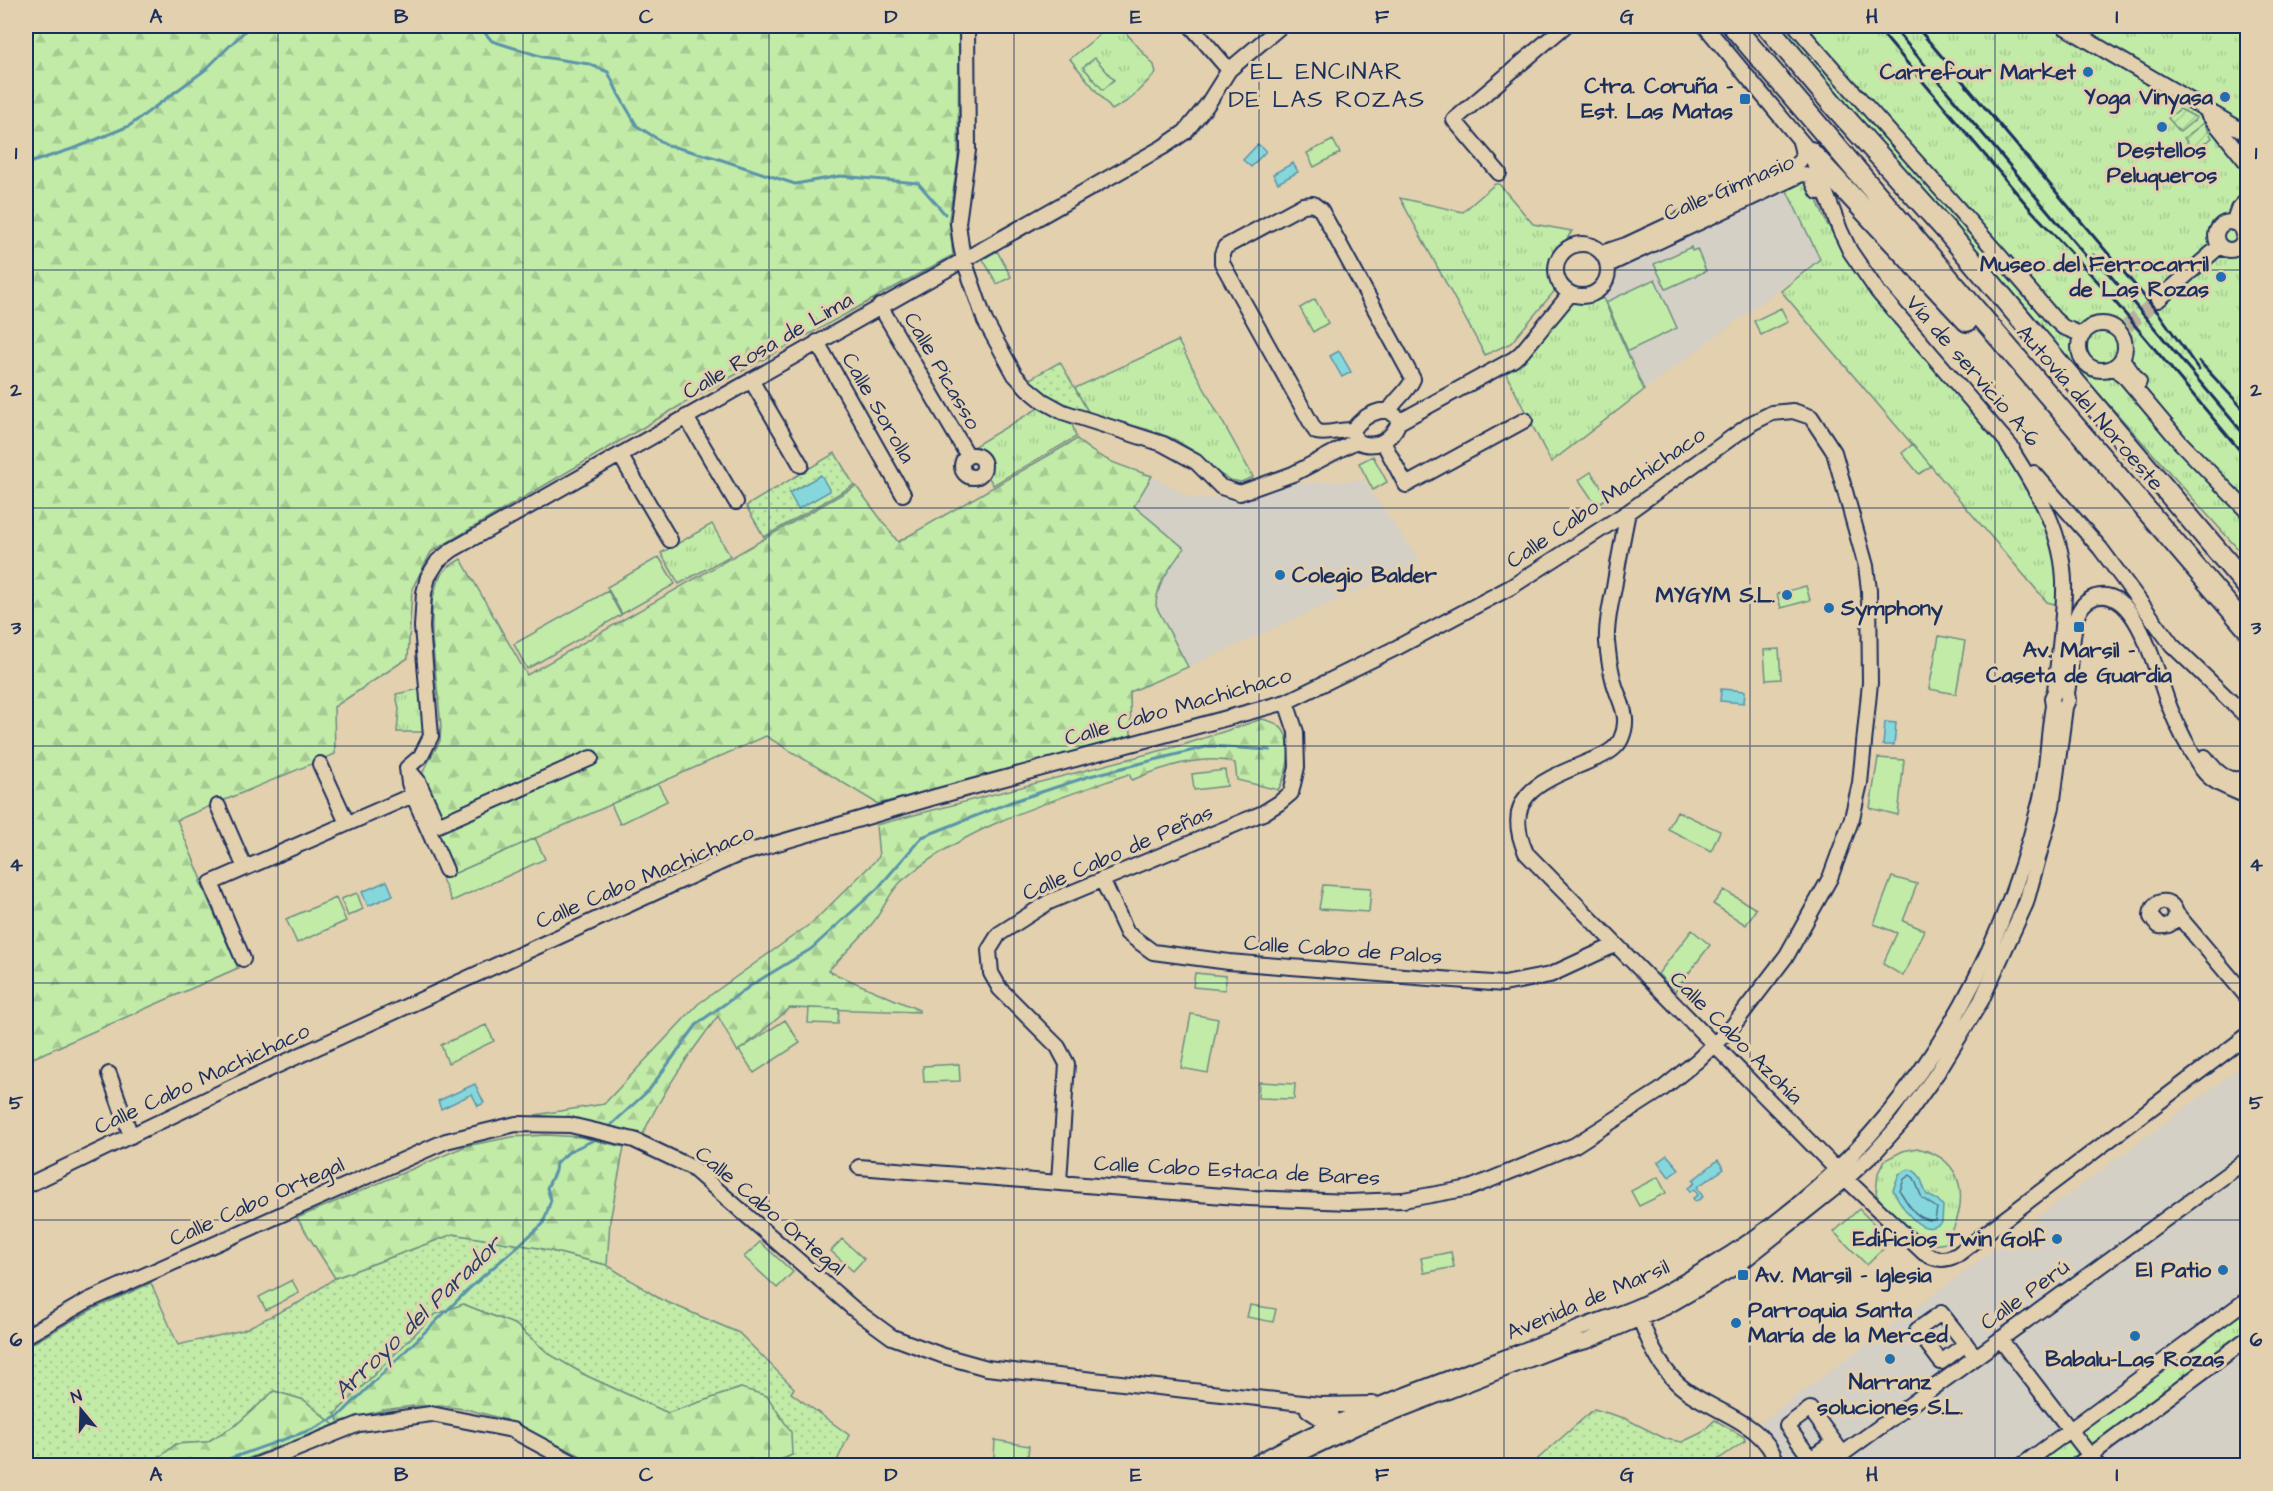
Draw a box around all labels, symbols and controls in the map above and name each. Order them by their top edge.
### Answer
text: A [150,3,163,31]
text: B [394,3,409,31]
text: C [639,3,654,31]
text: D [885,3,898,31]
text: E [1130,3,1142,31]
text: F [1375,3,1390,31]
text: G [1620,3,1634,31]
text: H [1866,3,1878,31]
text: I [2115,3,2119,31]
district label: EL ENCINAR DE LAS ROZAS [1228,55,1426,117]
place label: Carrefour Market [1880,57,2077,88]
marker: Carrefour Market [2081,65,2095,79]
place label: Ctra. Coruña - Est. Las Matas [1581,71,1733,127]
place label: Yoga Vinyasa [2084,82,2214,115]
marker: Yoga Vinyasa [2218,90,2232,104]
marker: Ctra. Coruña - Est. Las Matas [1738,92,1752,106]
marker: Destellos Peluqueros [2155,120,2169,134]
place label: Destellos Peluqueros [2107,135,2217,191]
text: 1 [15,139,18,167]
text: 1 [2255,139,2258,167]
street label: Calle Gimnasio [1659,146,1800,229]
place label: Museo del Ferrocarril de Las Rozas [1980,249,2210,305]
marker: Museo del Ferrocarril de Las Rozas [2214,270,2228,284]
street label: Calle Rosa de Lima [677,284,859,408]
street label: Vía de servicio A-6 [1898,288,2048,454]
street label: Calle Picasso [896,306,989,436]
street label: Autovía del Noroeste [2009,318,2171,498]
street label: Calle Sorolla [834,347,922,469]
text: 2 [9,376,22,404]
text: 2 [2249,376,2262,404]
street label: Calle Cabo Machichaco [1500,419,1712,576]
place label: Colegio Balder [1292,560,1438,592]
marker: Colegio Balder [1273,568,1287,582]
place label: MYGYM S.L. [1656,580,1775,611]
marker: MYGYM S.L. [1780,588,1794,602]
place label: Symphony [1840,593,1944,626]
marker: Symphony [1822,601,1836,615]
text: 3 [10,614,22,642]
text: 3 [2250,614,2262,642]
marker: Av. Marsil - Caseta de Guardia [2072,620,2086,634]
place label: Av. Marsil - Caseta de Guardia [1986,635,2173,691]
street label: Calle Cabo Machichaco [1061,660,1296,754]
street label: Calle Cabo de Peñas [1018,797,1218,909]
street label: Calle Cabo Machichaco [531,817,760,937]
text: 4 [9,851,23,879]
text: 4 [2249,851,2263,879]
street label: Calle Cabo de Palos [1243,928,1443,972]
street label: Calle Cabo Azohía [1662,964,1810,1112]
street label: Calle Cabo Machichaco [89,1015,315,1143]
text: 5 [9,1089,24,1117]
text: 5 [2249,1089,2264,1117]
street label: Calle Cabo Ortegal [687,1139,852,1284]
street label: Calle Cabo Estaca de Bares [1093,1148,1381,1194]
street label: Calle Cabo Ortegal [165,1150,350,1255]
place label: Edificios Twin Golf [1853,1224,2046,1255]
water label: Arroyo del Parador [326,1227,512,1407]
marker: Edificios Twin Golf [2050,1232,2064,1246]
street label: Avenida de Marsil [1502,1252,1674,1348]
street label: Calle Perú [1974,1252,2076,1338]
place label: El Patio [2136,1255,2212,1286]
place label: Av. Marsil - Iglesia [1755,1260,1933,1292]
marker: El Patio [2216,1263,2230,1277]
marker: Av. Marsil - Iglesia [1736,1268,1750,1282]
place label: Parroquia Santa María de la Merced [1748,1295,1948,1351]
marker: Parroquia Santa María de la Merced [1729,1316,1743,1330]
text: 6 [10,1326,23,1354]
text: 6 [2250,1326,2263,1354]
marker: Babalu-Las Rozas [2128,1329,2142,1343]
place label: Babalu-Las Rozas [2045,1344,2225,1375]
marker: Narranz soluciones S.L. [1883,1352,1897,1366]
place label: Narranz soluciones S.L. [1817,1367,1963,1423]
north arrow [51,1380,111,1440]
text: N [68,1385,85,1409]
text: A [150,1461,163,1489]
text: B [394,1461,409,1489]
text: C [639,1461,654,1489]
text: D [885,1461,898,1489]
text: E [1130,1461,1142,1489]
text: F [1375,1461,1390,1489]
text: G [1620,1461,1634,1489]
text: H [1866,1461,1878,1489]
text: I [2115,1461,2119,1489]

